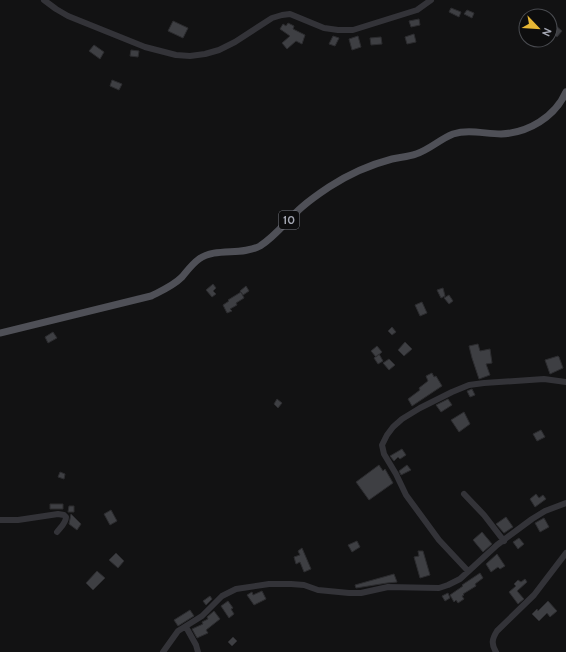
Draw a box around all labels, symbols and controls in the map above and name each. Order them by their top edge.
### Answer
north arrow [518,8,558,48]
text: N [539,26,555,39]
road number: 10 [279,211,299,229]

